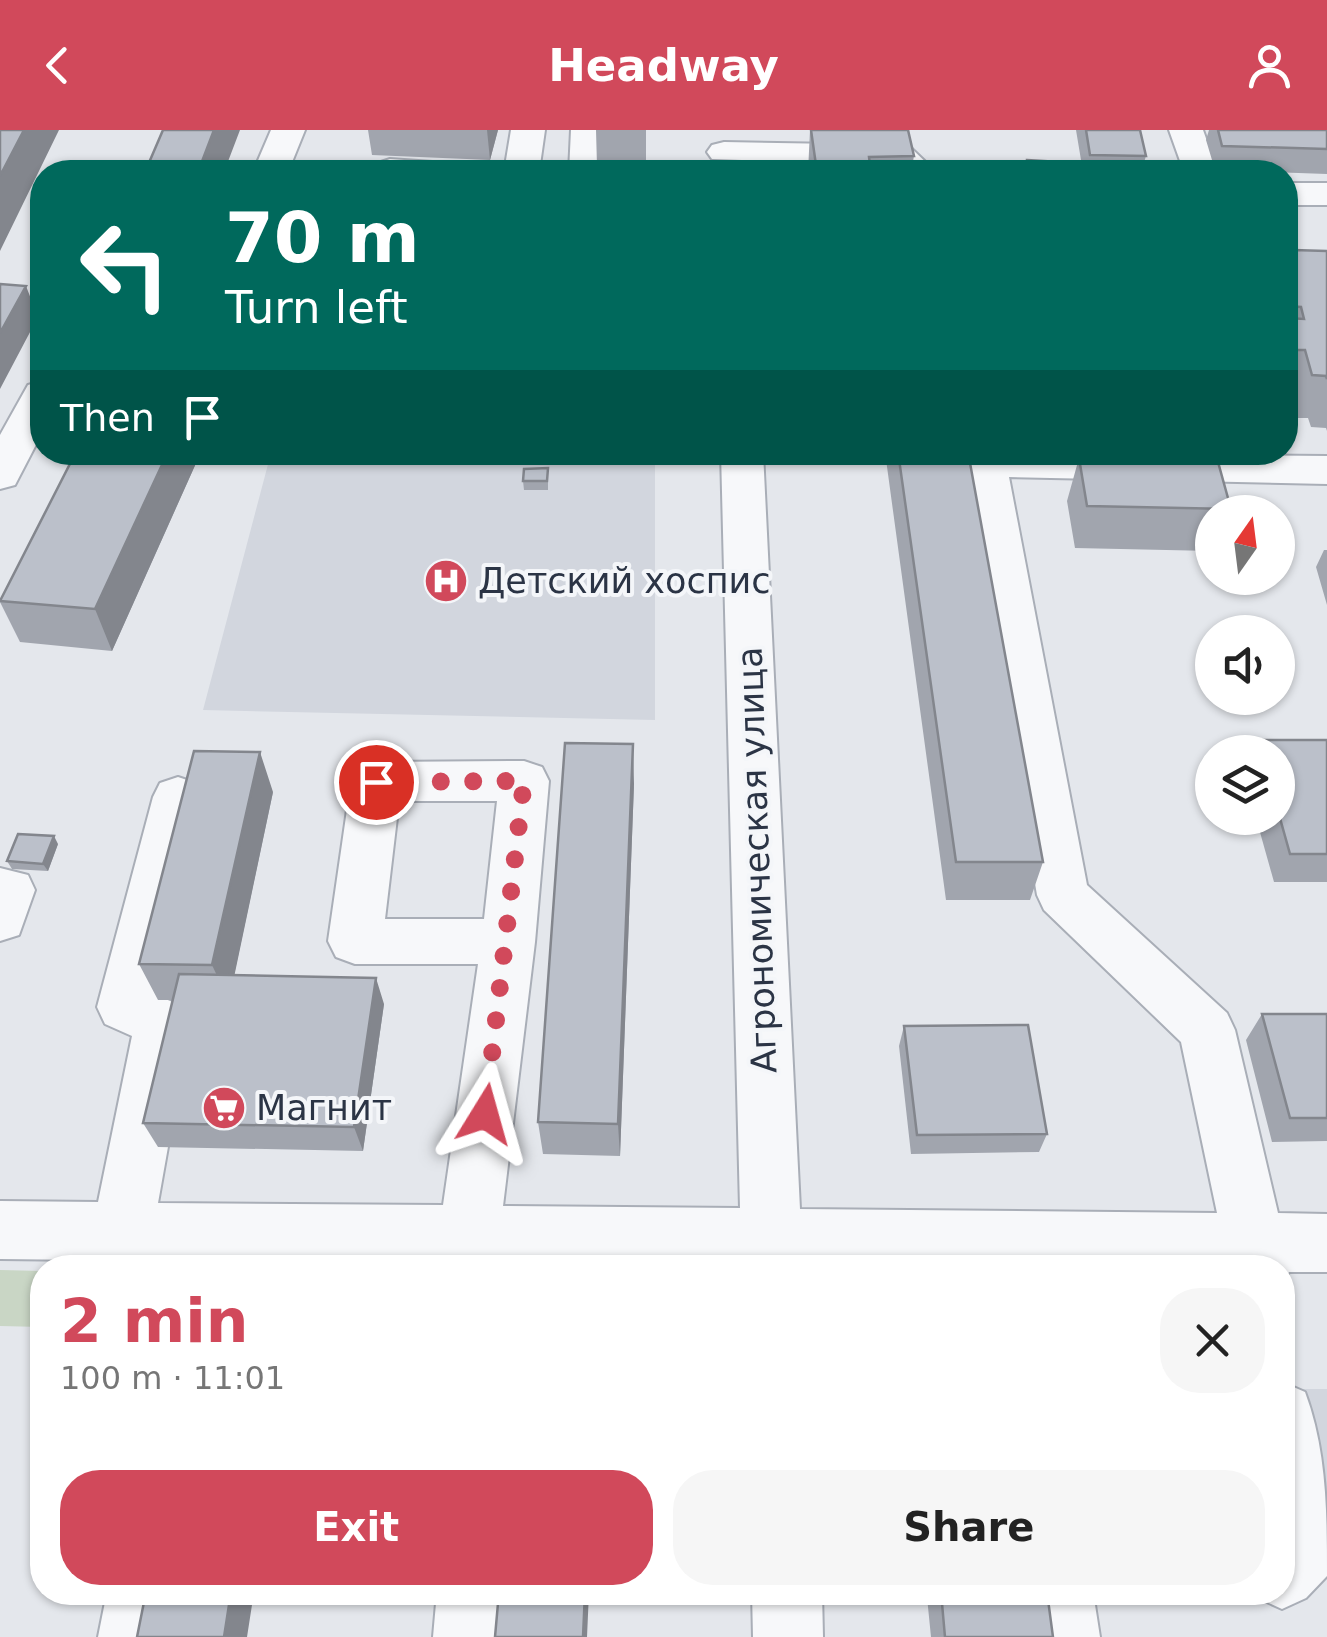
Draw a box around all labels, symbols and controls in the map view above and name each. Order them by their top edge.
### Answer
icon: back [30,38,85,93]
icon: person [1242,38,1297,93]
text: Headway [548,39,779,92]
text: 70 m [225,197,420,279]
icon: left [60,200,190,330]
text: Turn left [225,281,408,334]
icon: arrive [175,390,230,445]
text: Then [60,396,155,440]
north arrow [1195,495,1295,595]
map controls [1195,495,1295,835]
hospital icon: Детский хоспис [423,558,469,604]
place label: Детский хоспис [478,561,771,601]
button: sound [1195,615,1295,715]
street label: Агрономическая улица [730,646,784,1074]
button: layers [1195,735,1295,835]
pin [334,740,419,825]
icon: arrive [349,755,404,810]
position arrow [433,1062,537,1166]
supermarket icon: Магнит [201,1085,247,1131]
place label: Магнит [256,1088,392,1128]
text: 2 min [60,1286,248,1356]
button: close [1160,1288,1265,1393]
text: 100 m · 11:01 [60,1359,285,1397]
button: Exit [60,1470,653,1585]
button: Share [673,1470,1265,1585]

